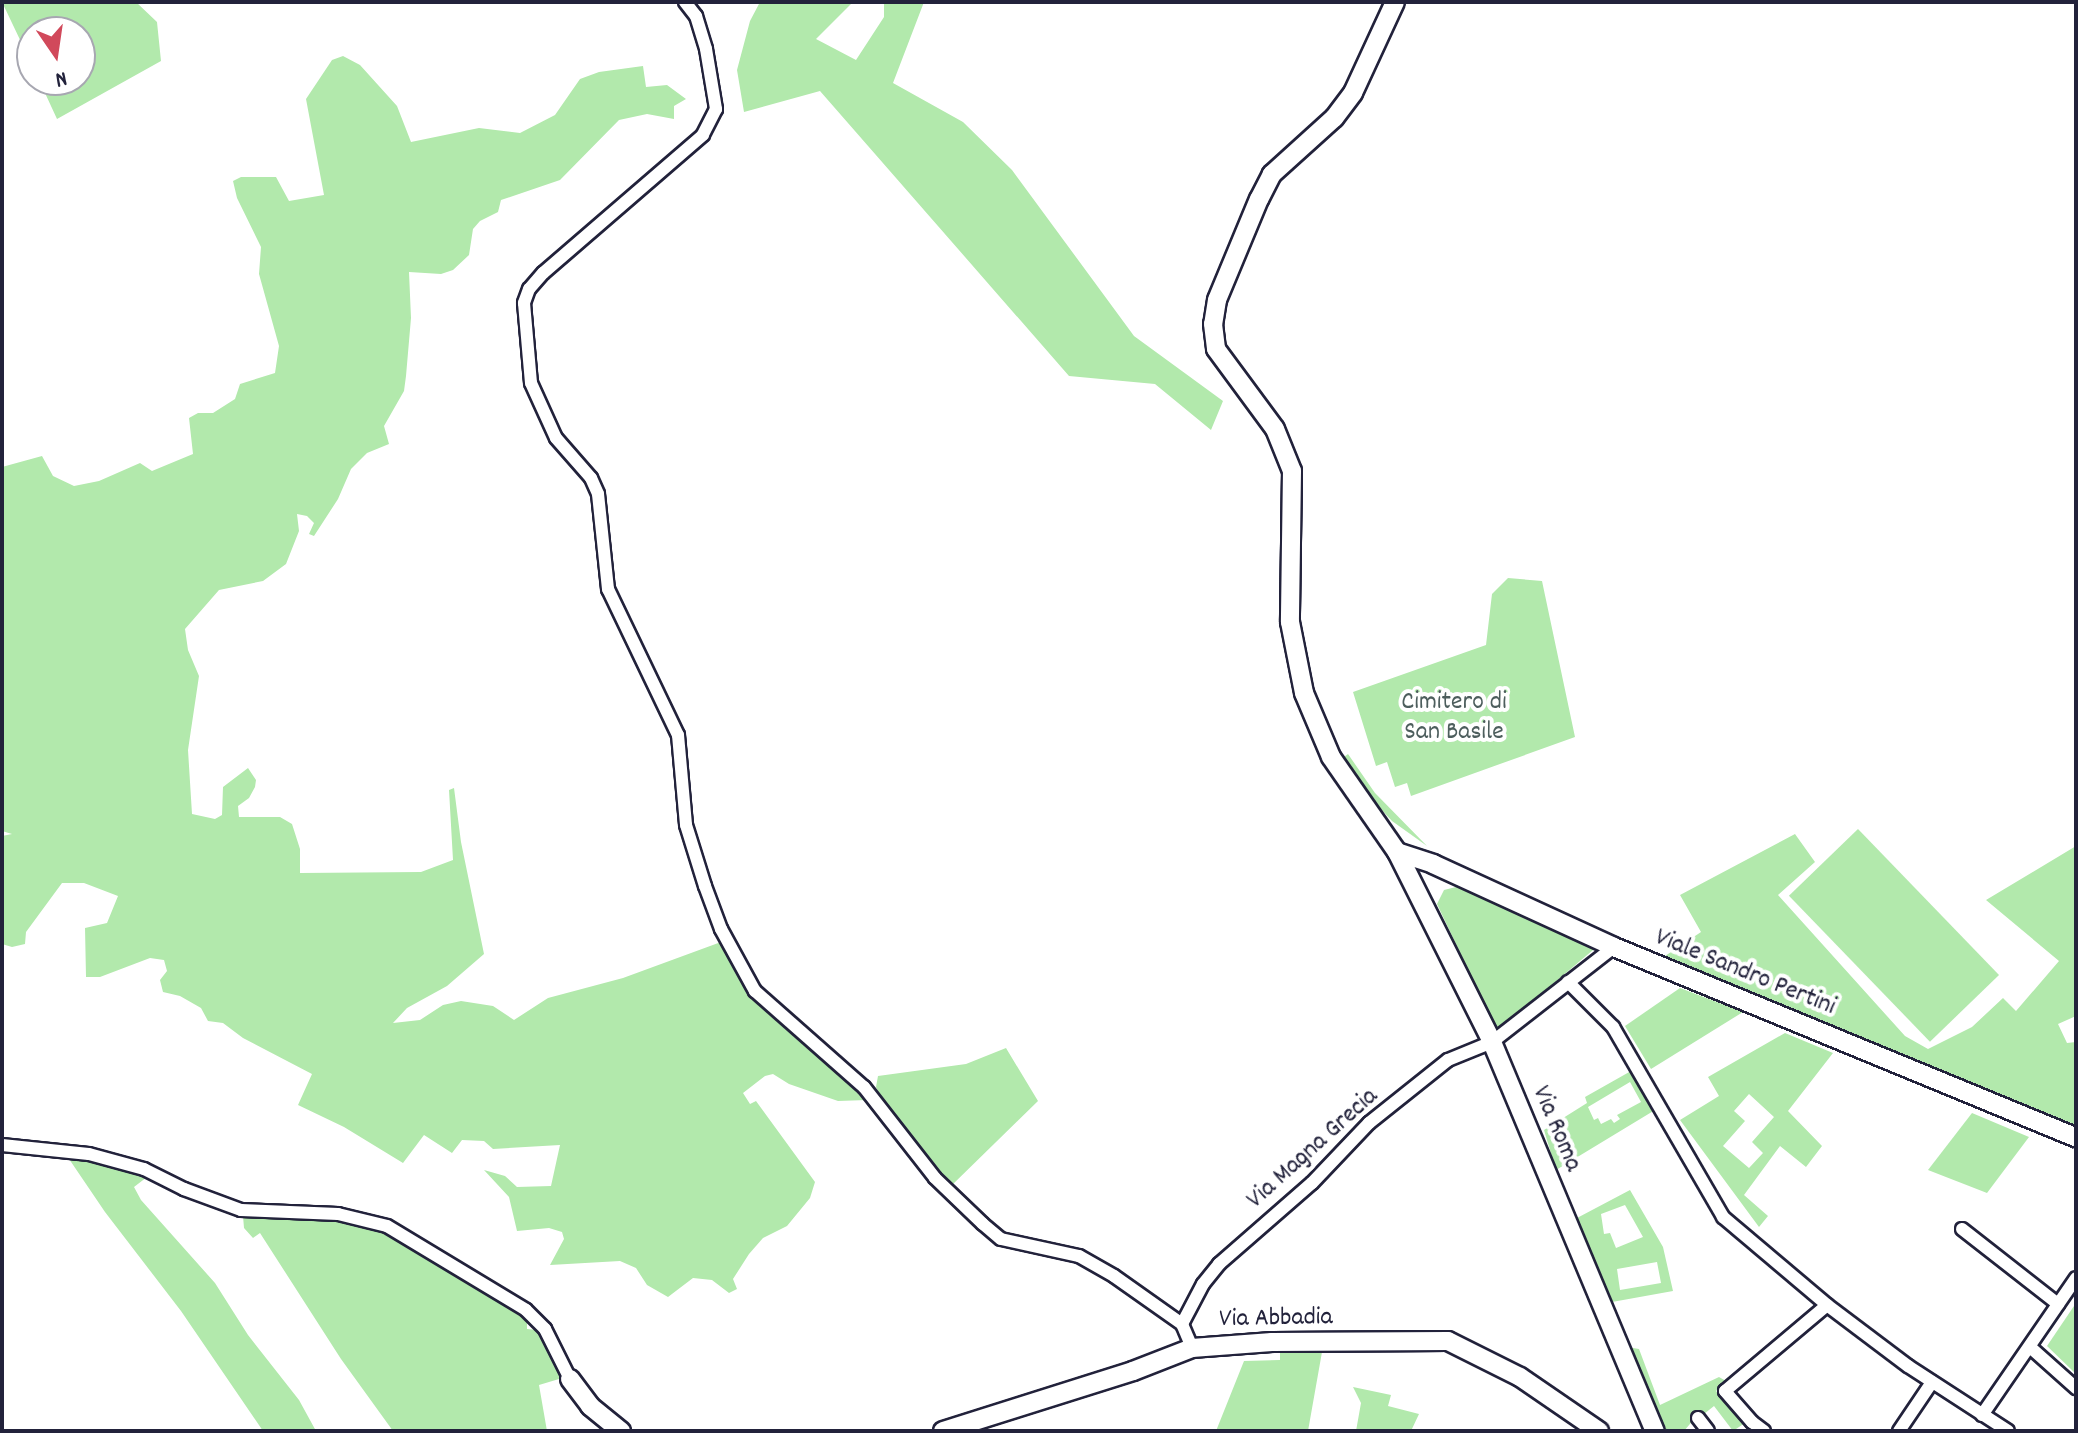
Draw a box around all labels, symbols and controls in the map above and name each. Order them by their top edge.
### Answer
north arrow [16,16,96,96]
text: N [52,62,70,94]
park label: Cimitero di San Basile [1401,687,1507,748]
street label: Viale Sandro Pertini [1650,923,1840,1023]
street label: Via Magna Grecia [1241,1082,1385,1216]
street label: Via Roma [1524,1082,1588,1176]
street label: Via Abbadia [1219,1302,1333,1336]

